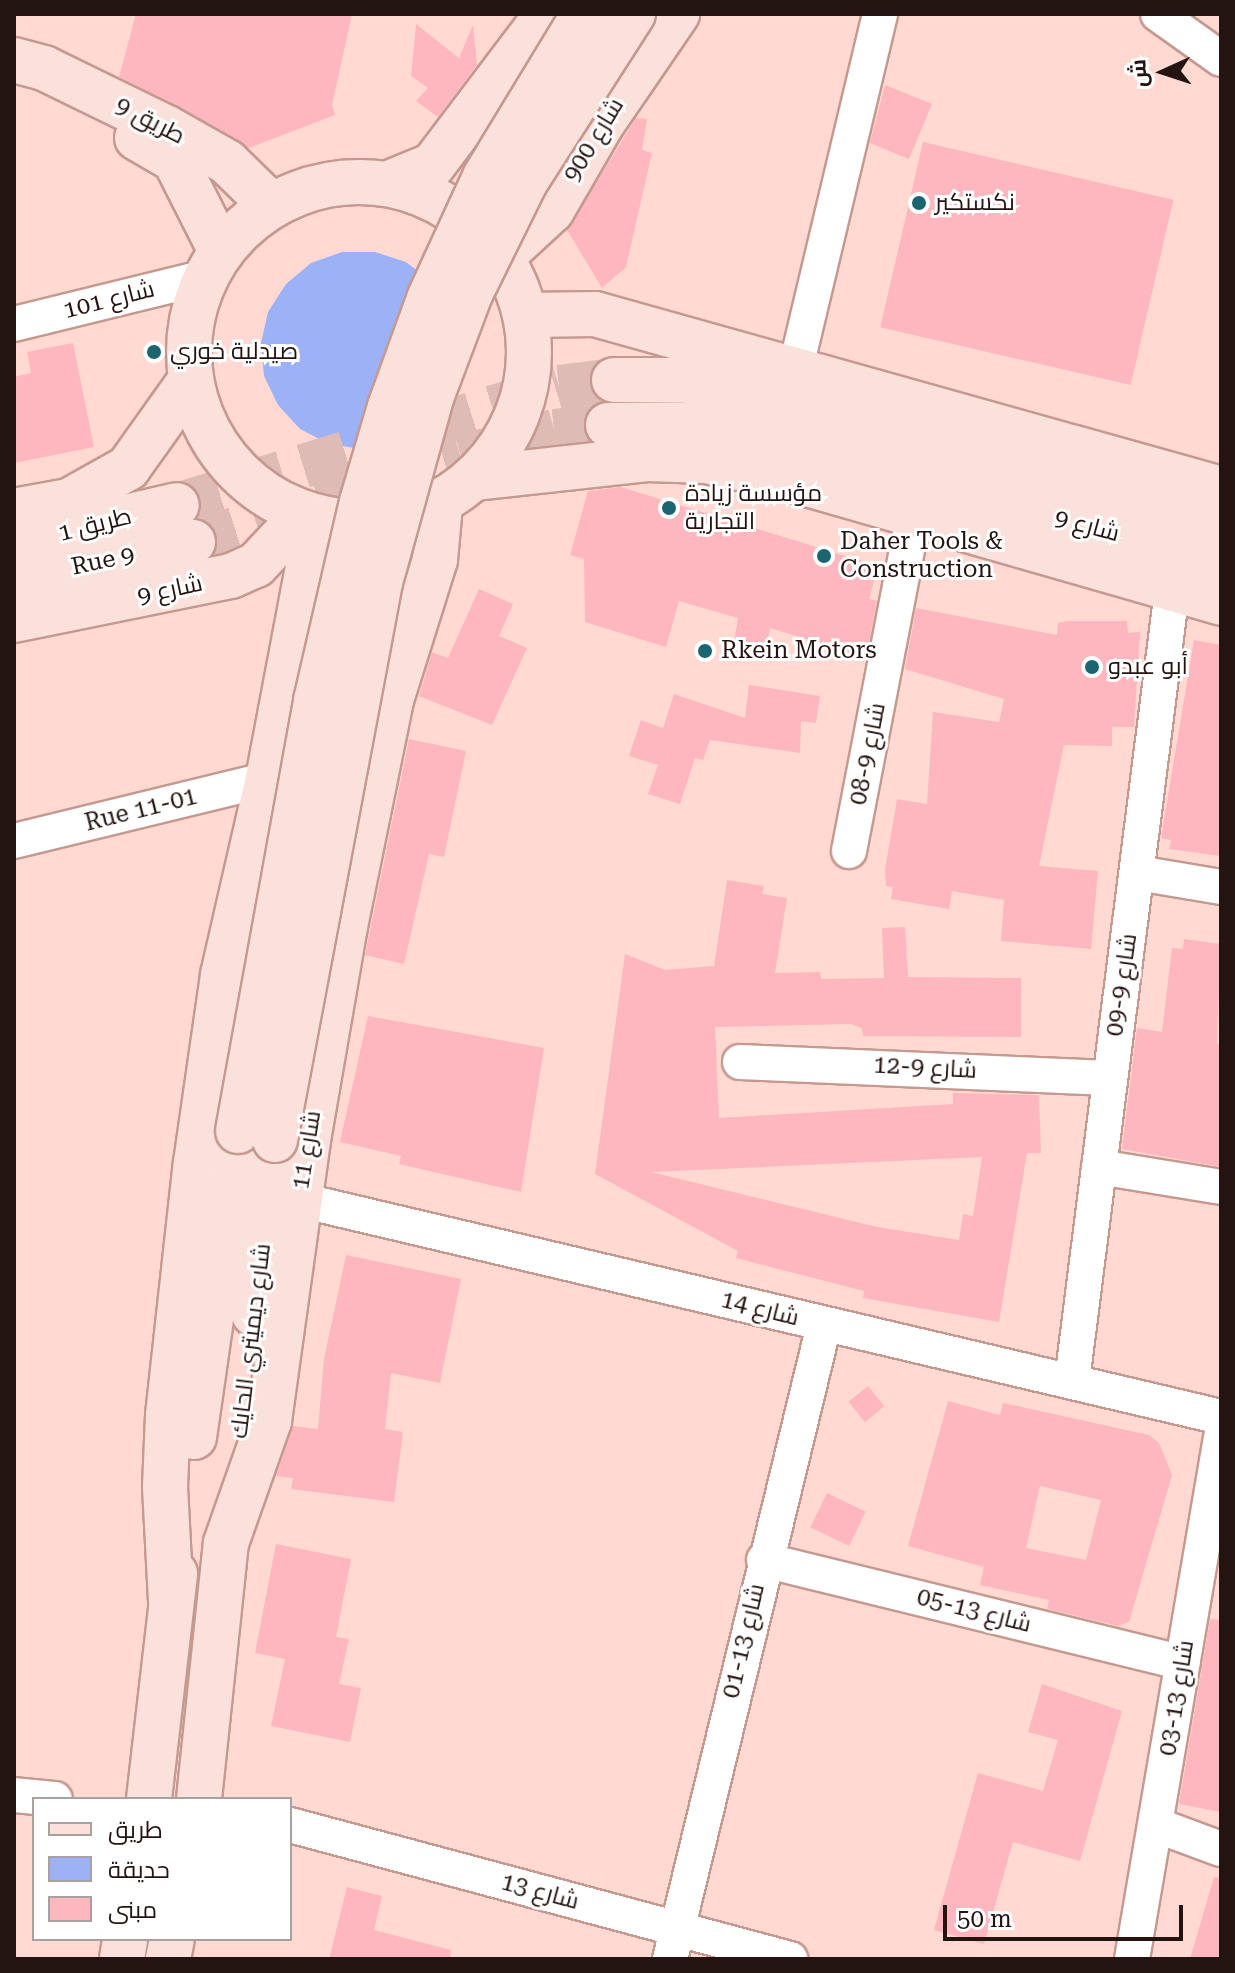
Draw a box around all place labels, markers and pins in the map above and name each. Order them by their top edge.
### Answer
place label: نكستكير [935,189,1015,217]
marker: نكستكير [910,194,928,212]
place label: صيدلية خوري [170,338,298,366]
marker: صيدلية خوري [145,343,163,361]
place label: مؤسسة زيادة التجارية [685,480,822,536]
marker: مؤسسة زيادة التجارية [660,499,678,517]
place label: Daher Tools & Construction [840,528,1003,584]
marker: Daher Tools & Construction [815,547,833,565]
place label: Rkein Motors [721,637,877,665]
marker: Rkein Motors [696,642,714,660]
place label: أبو عبدو [1108,653,1188,681]
marker: أبو عبدو [1083,658,1101,676]

